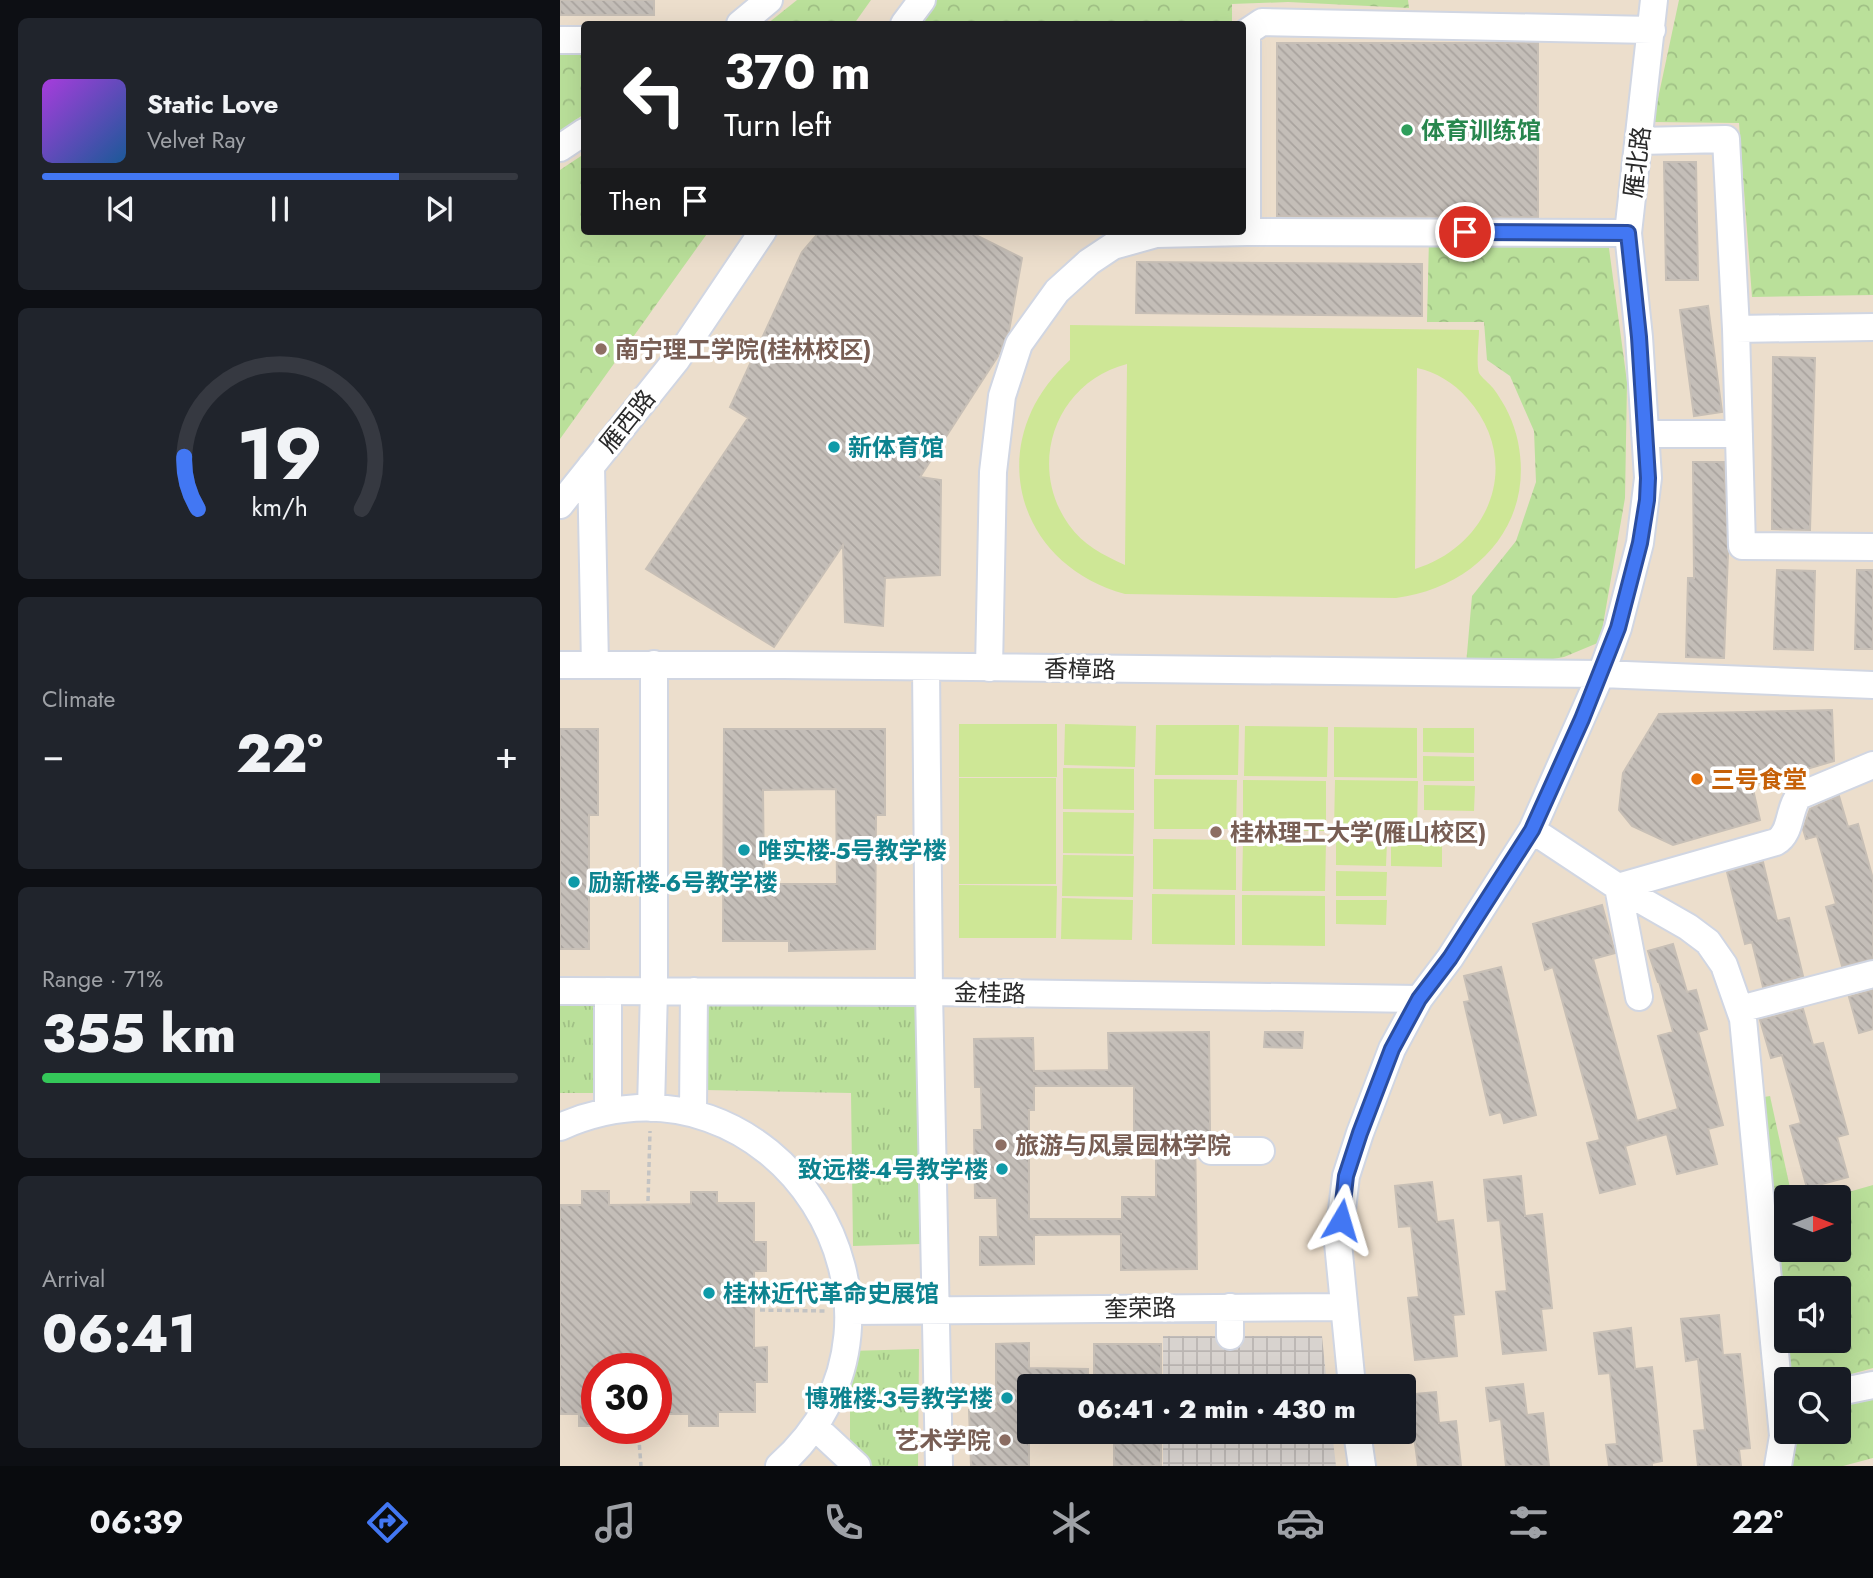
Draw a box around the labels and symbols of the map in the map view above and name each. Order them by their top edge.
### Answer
place label: 体育训练馆 [1421,113,1541,148]
marker: 体育训练馆 [1399,122,1415,138]
street label: 雁北路 [1615,124,1659,200]
pin [1435,202,1495,262]
place label: 南宁理工学院(桂林校区) [615,332,871,367]
marker: 南宁理工学院(桂林校区) [593,341,609,357]
street label: 雁西路 [591,382,663,460]
place label: 新体育馆 [848,430,944,465]
marker: 新体育馆 [826,439,842,455]
street label: 香樟路 [1044,651,1116,687]
place label: 三号食堂 [1711,762,1807,797]
marker: 三号食堂 [1689,771,1705,787]
place label: 桂林理工大学(雁山校区) [1230,815,1486,850]
marker: 桂林理工大学(雁山校区) [1208,824,1224,840]
place label: 唯实楼-5号教学楼 [758,833,947,868]
marker: 唯实楼-5号教学楼 [736,842,752,858]
place label: 励新楼-6号教学楼 [588,865,777,900]
marker: 励新楼-6号教学楼 [566,874,582,890]
street label: 金桂路 [954,975,1026,1011]
place label: 旅游与风景园林学院 [1015,1128,1231,1163]
marker: 旅游与风景园林学院 [993,1137,1009,1153]
place label: 致远楼-4号教学楼 [798,1152,988,1187]
marker: 致远楼-4号教学楼 [994,1161,1010,1177]
position arrow [1304,1183,1378,1257]
north arrow [1774,1185,1852,1262]
place label: 桂林近代革命史展馆 [723,1276,939,1311]
marker: 桂林近代革命史展馆 [701,1285,717,1301]
street label: 奎荣路 [1104,1290,1176,1326]
speed limit sign: 30 [581,1353,672,1444]
place label: 博雅楼-3号教学楼 [805,1381,993,1416]
marker: 博雅楼-3号教学楼 [999,1390,1015,1406]
place label: 艺术学院 [895,1423,991,1458]
marker: 艺术学院 [997,1432,1013,1448]

